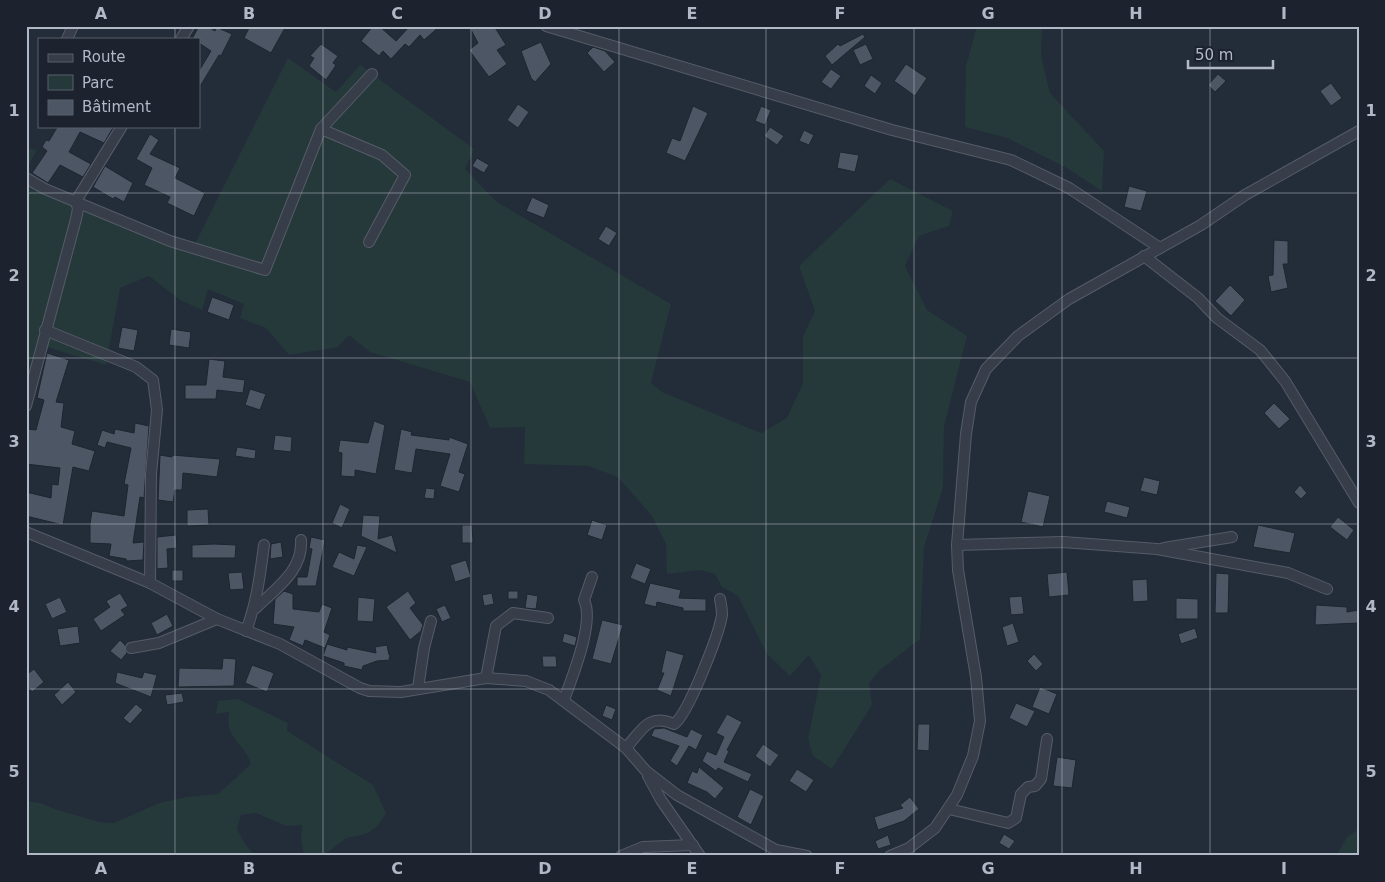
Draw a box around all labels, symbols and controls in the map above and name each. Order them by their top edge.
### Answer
text: A [95,4,108,23]
text: B [243,4,255,23]
text: C [391,4,403,23]
text: D [538,4,552,23]
text: E [687,4,697,23]
text: F [835,4,845,23]
text: G [981,4,995,23]
text: H [1129,4,1143,23]
text: I [1281,4,1287,23]
legend [38,38,200,128]
scale bar [1188,38,1272,70]
text: 50 m [1195,46,1233,64]
text: Route [82,48,126,66]
text: Parc [82,74,114,92]
text: Bâtiment [82,98,151,116]
text: 1 [8,101,20,120]
text: 1 [1365,101,1377,120]
text: 2 [8,266,20,285]
text: 2 [1365,266,1377,285]
text: 3 [8,432,20,451]
text: 3 [1365,432,1377,451]
text: 4 [8,597,20,616]
text: 4 [1365,597,1377,616]
text: 5 [8,762,20,781]
text: 5 [1365,762,1377,781]
text: A [95,859,108,878]
text: B [243,859,255,878]
text: C [391,859,403,878]
text: D [538,859,552,878]
text: E [687,859,697,878]
text: F [835,859,845,878]
text: G [981,859,995,878]
text: H [1129,859,1143,878]
text: I [1281,859,1287,878]

